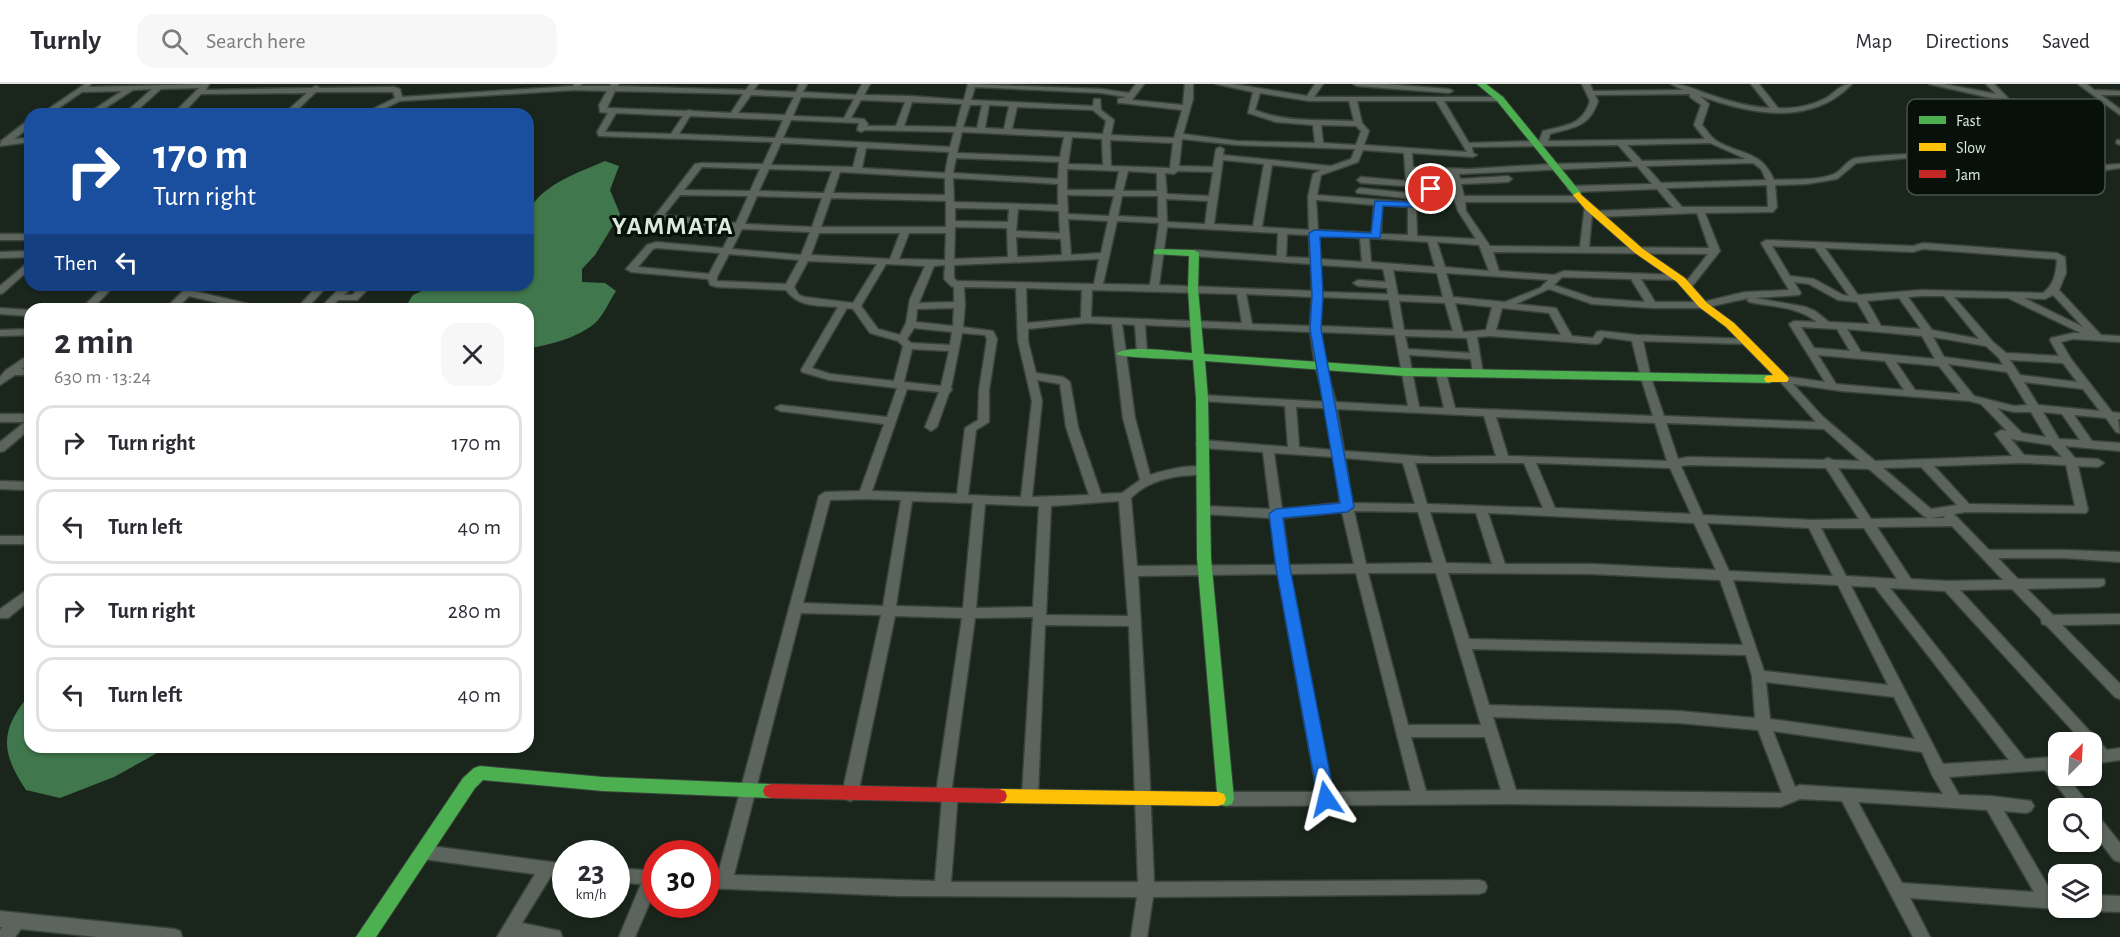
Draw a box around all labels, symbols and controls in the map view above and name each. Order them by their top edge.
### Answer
search box [137,14,557,68]
icon: search [158,25,191,58]
text: Turnly [30,27,101,55]
text: Search here [206,30,306,52]
text: Map [1856,31,1892,52]
text: Directions [1925,31,2009,52]
text: Saved [2042,31,2090,52]
legend [1907,99,2105,195]
text: Fast [1956,113,1981,129]
icon: right [54,132,132,210]
text: 170 m [153,134,248,176]
text: Slow [1956,140,1986,156]
pin [1405,163,1456,214]
text: Jam [1956,167,1981,183]
icon: arrive [1414,172,1447,205]
text: Turn right [153,183,256,210]
district label: YAMMATA [612,213,734,239]
icon: left [110,246,143,279]
text: Then [54,252,98,274]
button: close [441,323,504,386]
text: 2 min [54,324,134,360]
text: 630 m · 13:24 [54,367,151,387]
icon: right [57,426,90,459]
text: Turn right [108,432,195,454]
text: 170 m [451,432,501,454]
icon: left [57,510,90,543]
text: Turn left [108,516,182,538]
text: 40 m [458,516,501,538]
icon: right [57,594,90,627]
text: Turn right [108,600,195,622]
text: 280 m [448,600,501,622]
icon: left [57,678,90,711]
text: Turn left [108,684,182,706]
text: 40 m [458,684,501,706]
north arrow [2048,732,2102,786]
map controls [2048,732,2102,918]
position arrow [1294,767,1358,831]
button: search [2048,798,2102,852]
speed limit sign: 30 [642,840,720,918]
text: 23 [577,857,605,887]
button: layers [2048,864,2102,918]
text: km/h [576,887,606,902]

